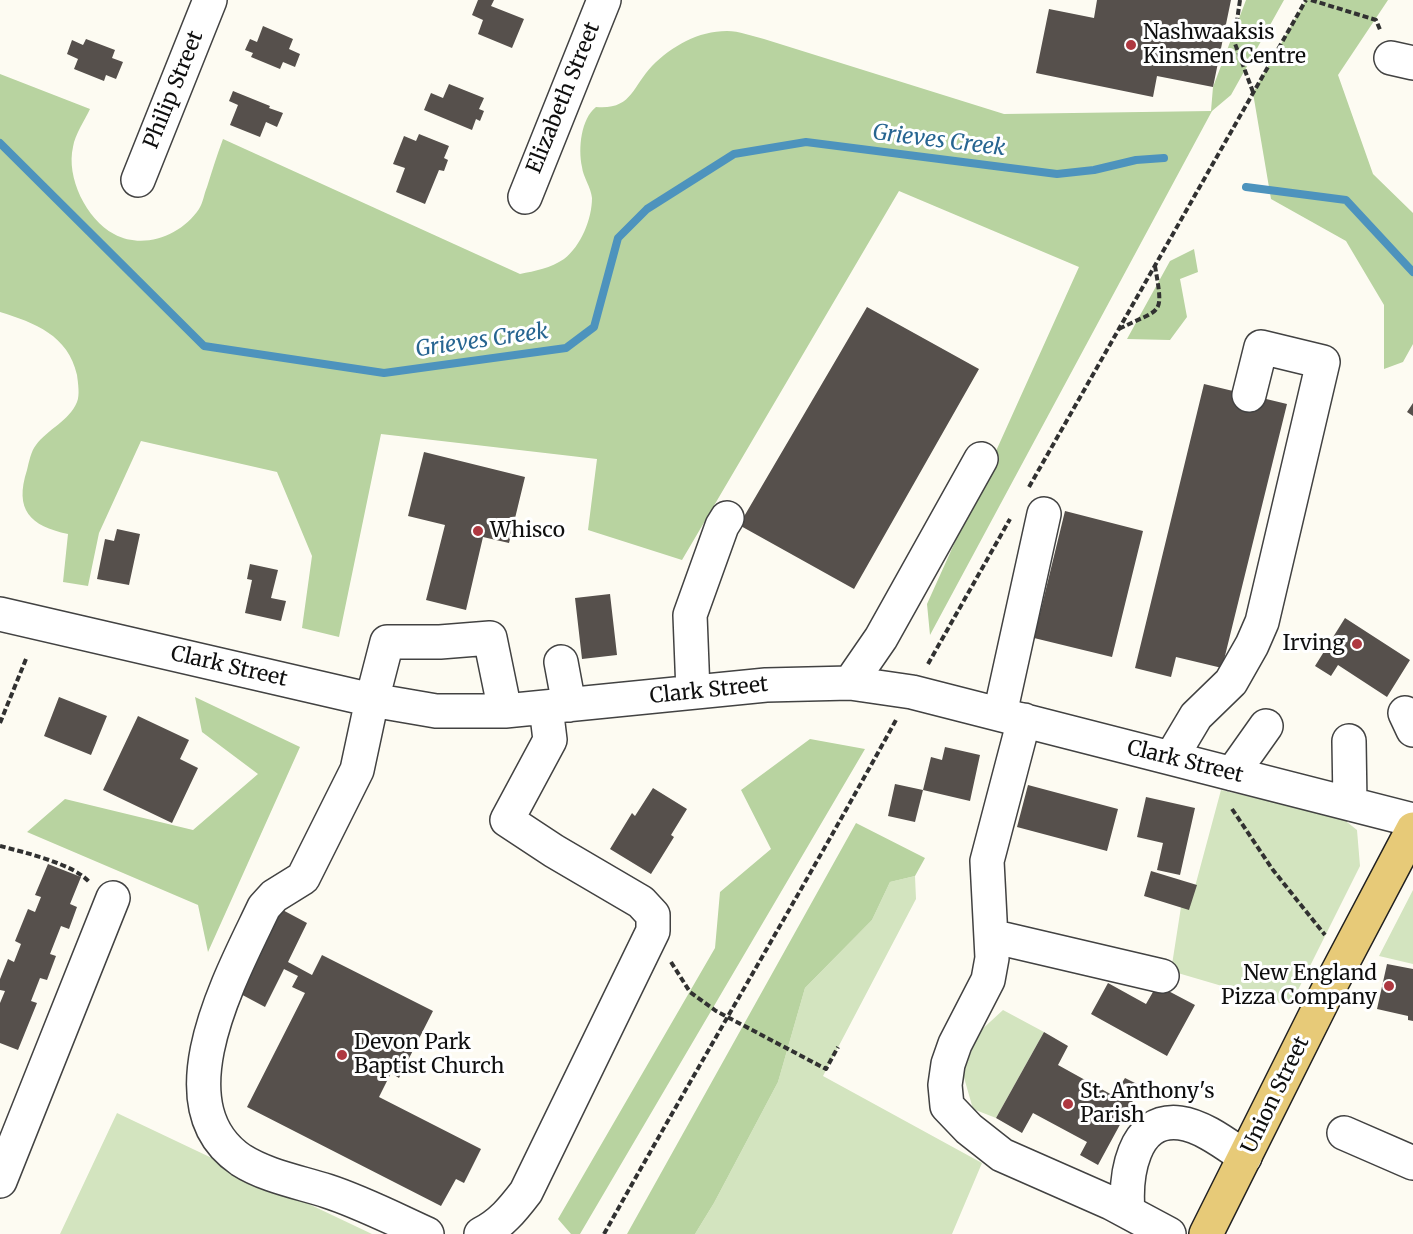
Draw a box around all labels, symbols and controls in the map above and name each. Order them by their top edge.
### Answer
street label: Elizabeth Street [522,19,606,177]
place label: Nashwaaksis Kinsmen Centre [1143,20,1306,70]
street label: Philip Street [139,27,209,153]
marker: Nashwaaksis Kinsmen Centre [1124,38,1138,52]
water label: Grieves Creek [871,120,1007,162]
water label: Grieves Creek [414,319,550,363]
place label: Whisco [490,518,565,544]
marker: Whisco [471,524,485,538]
place label: Irving [1282,631,1345,657]
marker: Irving [1350,637,1364,651]
street label: Clark Street [168,641,290,693]
street label: Clark Street [649,672,769,710]
street label: Clark Street [1124,735,1246,789]
place label: New England Pizza Company [1221,961,1377,1011]
marker: New England Pizza Company [1382,979,1396,993]
place label: Devon Park Baptist Church [354,1030,504,1080]
street label: Union Street [1237,1032,1315,1158]
marker: Devon Park Baptist Church [335,1048,349,1062]
place label: St. Anthony's Parish [1080,1079,1214,1129]
marker: St. Anthony's Parish [1061,1097,1075,1111]

